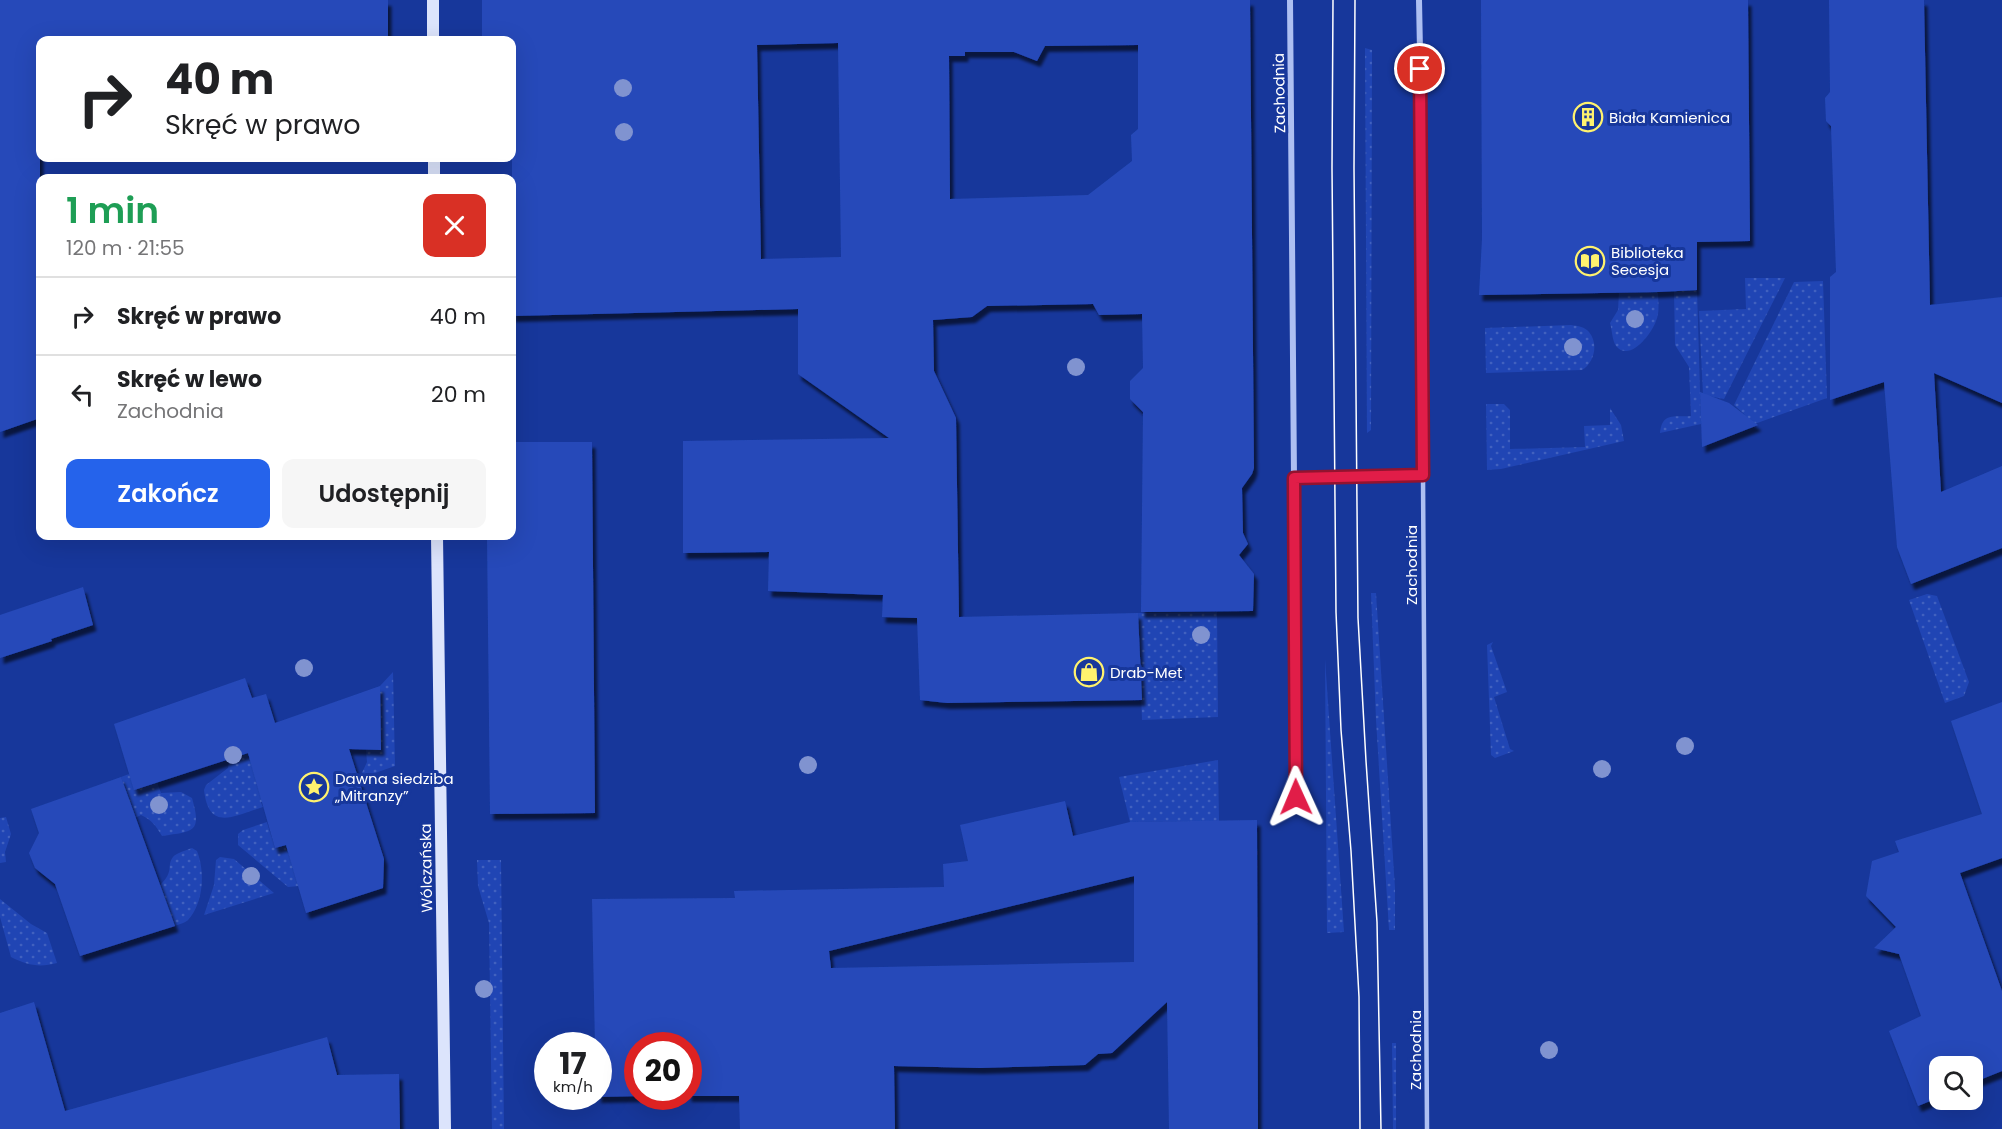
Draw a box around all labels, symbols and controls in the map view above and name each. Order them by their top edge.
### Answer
pin [1394,43,1445,94]
text: 40 m [165,50,274,109]
icon: arrive [1403,52,1436,85]
street label: Zachodnia [1268,53,1290,133]
icon: right [66,60,144,138]
building icon: Biała Kamienica [1572,101,1604,133]
text: Skręć w prawo [165,106,361,143]
place label: Biała Kamienica [1609,107,1730,128]
text: 1 min [66,185,159,236]
button: close [423,194,486,257]
text: 120 m · 21:55 [66,234,185,262]
place label: Biblioteka Secesja [1611,242,1684,280]
library icon: Biblioteka Secesja [1574,245,1606,277]
icon: right [66,300,99,333]
text: Skręć w prawo [117,301,281,332]
text: 40 m [430,301,486,332]
text: Skręć w lewo [117,364,262,395]
icon: left [66,378,99,411]
text: 20 m [431,379,486,410]
text: Zachodnia [117,397,224,425]
button: Zakończ [66,459,270,528]
button: Udostępnij [282,459,486,528]
street label: Zachodnia [1401,525,1422,605]
shop icon: Drab-Met [1073,656,1105,688]
place label: Drab-Met [1110,662,1182,683]
position arrow [1264,765,1328,829]
place label: Dawna siedziba „Mitranzy” [334,768,454,806]
place icon: Dawna siedziba „Mitranzy” [298,771,330,803]
street label: Wólczańska [415,823,437,913]
street label: Zachodnia [1405,1010,1426,1090]
speed limit sign: 20 [624,1032,702,1110]
text: 17 [559,1042,587,1085]
map controls [1929,1056,1983,1110]
button: search [1929,1056,1983,1110]
text: km/h [553,1076,593,1097]

